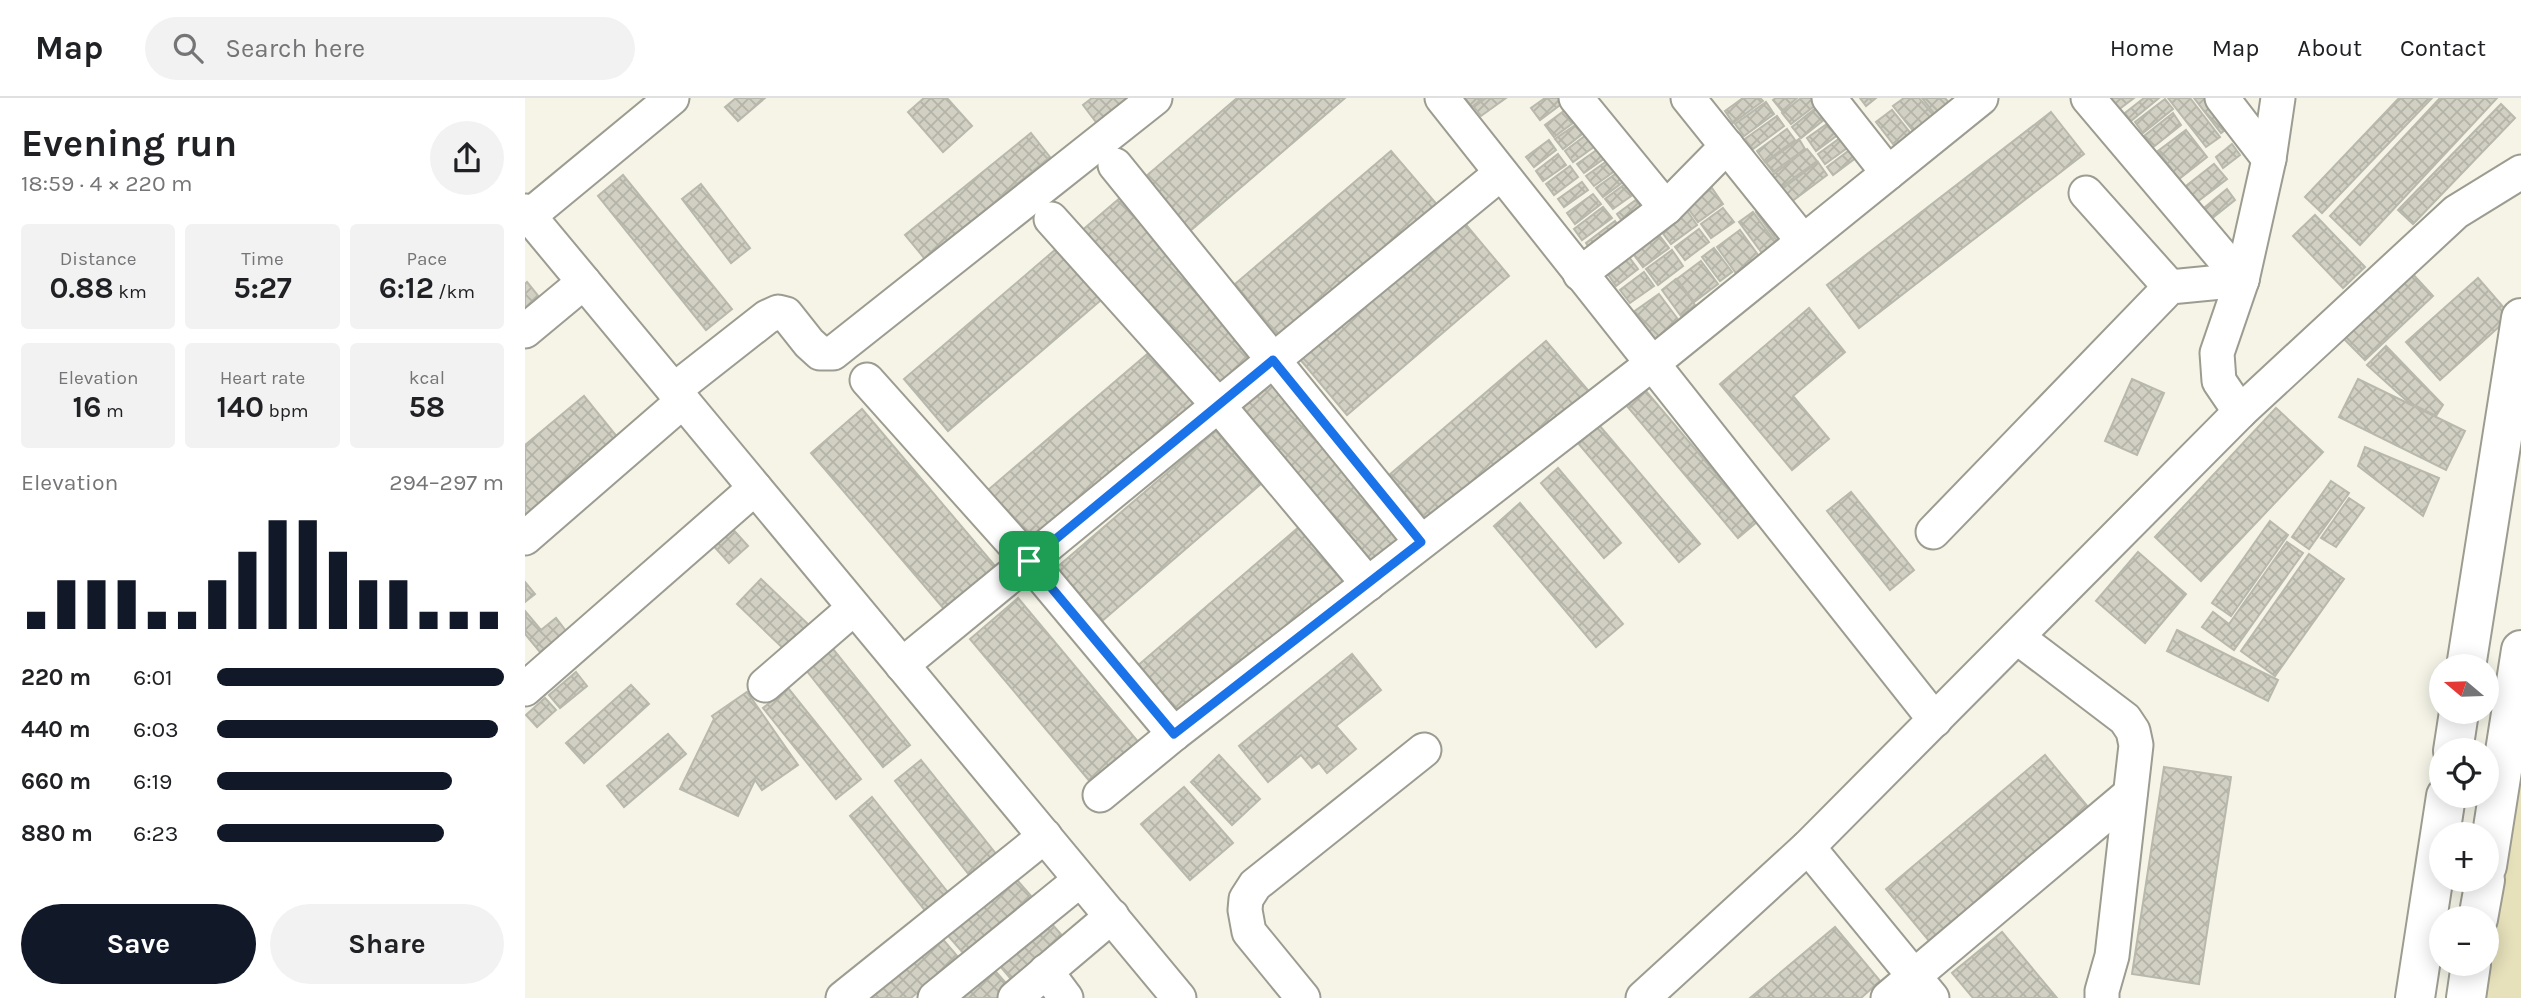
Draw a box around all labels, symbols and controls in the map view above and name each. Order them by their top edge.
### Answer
search box [145,17,635,80]
text: Map [35,29,103,67]
icon: search [169,29,207,67]
text: Search here [225,33,365,64]
text: Home [2110,34,2174,62]
text: Map [2212,34,2259,62]
text: About [2297,34,2362,62]
text: Contact [2400,34,2486,62]
text: Evening run [21,121,237,166]
button: share [430,121,504,195]
text: 18:59 · 4 × 220 m [21,170,193,197]
text: Distance [60,248,137,270]
text: Time [241,248,284,270]
text: Pace [407,248,447,270]
text: 0.88 [50,270,114,306]
text: 5:27 [233,270,292,306]
text: 6:12 [379,270,434,306]
text: km [114,281,147,303]
text: /km [434,281,475,303]
text: Elevation [58,367,138,389]
text: Heart rate [220,367,305,389]
text: kcal [409,367,445,389]
text: 16 [73,389,101,425]
text: 140 [216,389,264,425]
text: 58 [408,389,445,425]
text: m [101,400,124,422]
text: bpm [264,400,309,422]
text: Elevation [21,469,118,496]
text: 294–297 m [389,469,504,496]
pin [999,531,1059,591]
icon: arrive [1010,542,1048,580]
north arrow [2429,654,2499,724]
map controls [2429,654,2499,976]
text: 220 m [21,664,91,691]
text: 6:01 [133,664,173,691]
text: 440 m [21,716,91,743]
text: 6:03 [133,716,179,743]
button: locate [2429,738,2499,808]
text: 660 m [21,768,91,795]
text: 6:19 [133,768,172,795]
text: 880 m [21,820,93,847]
text: 6:23 [133,820,178,847]
button: + [2429,822,2499,892]
button: Save [21,904,256,984]
button: Share [270,904,504,984]
button: − [2429,906,2499,976]

